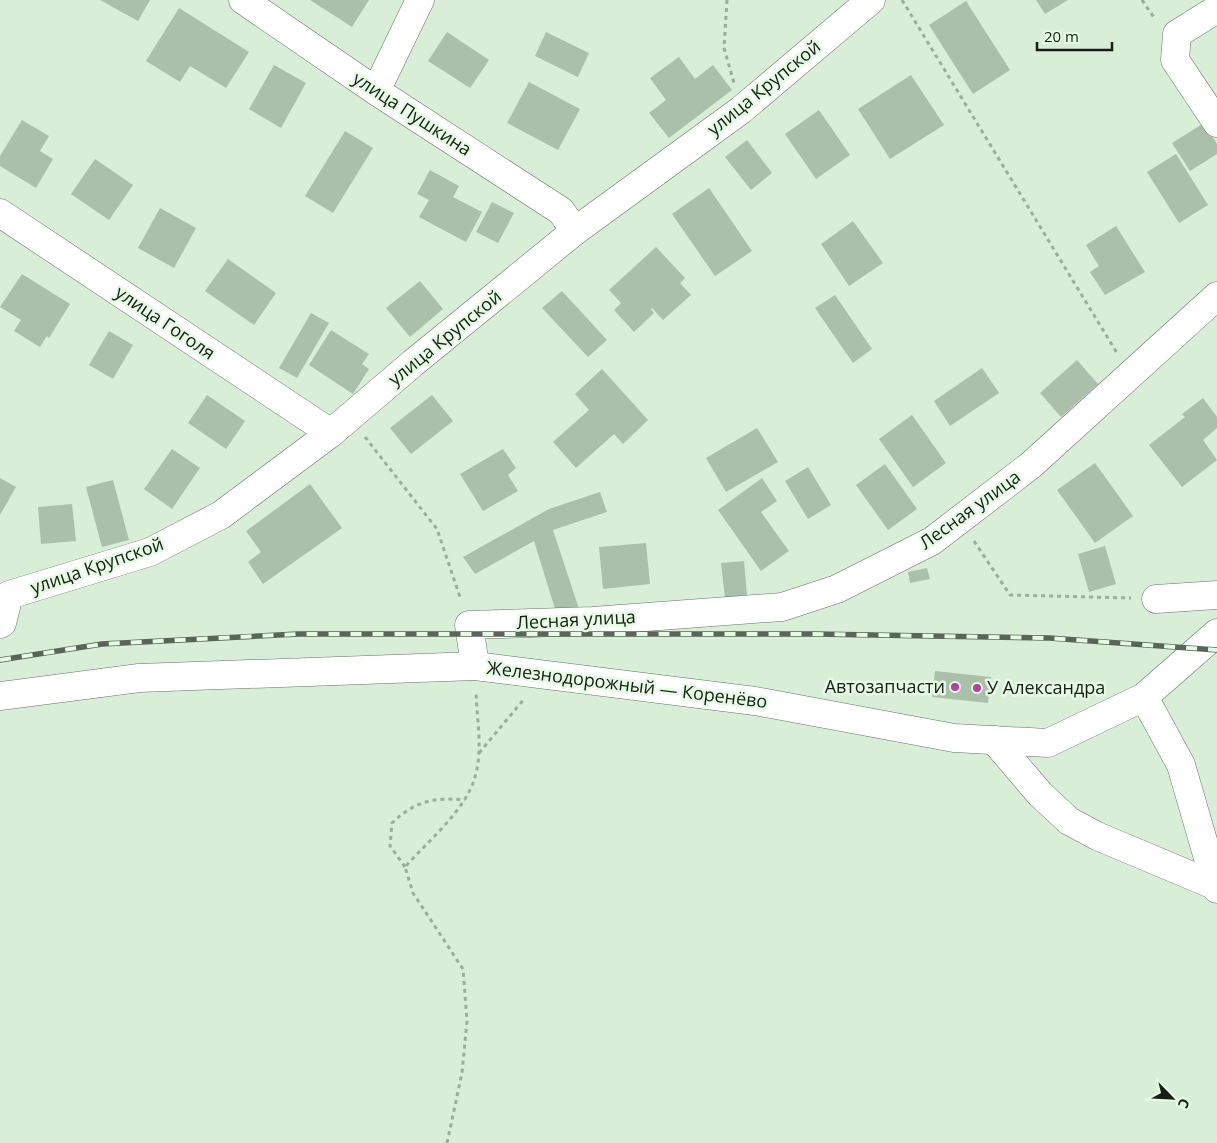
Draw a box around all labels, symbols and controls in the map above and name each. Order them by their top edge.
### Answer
scale bar [1037,20,1112,52]
text: 20 m [1044,26,1079,46]
street label: улица Крупской [702,34,825,140]
street label: улица Пушкина [349,66,477,161]
street label: улица Гоголя [111,280,220,364]
street label: улица Крупской [383,284,506,390]
street label: Лесная улица [914,464,1025,554]
street label: улица Крупской [27,531,166,599]
street label: Лесная улица [516,604,636,634]
street label: Железнодорожный — Коренёво [486,655,769,713]
place label: Автозапчасти [825,674,945,698]
place label: У Александра [987,675,1105,699]
marker: Автозапчасти [949,681,961,693]
marker: У Александра [971,682,983,694]
north arrow [1147,1073,1197,1123]
text: С [1174,1096,1195,1112]

